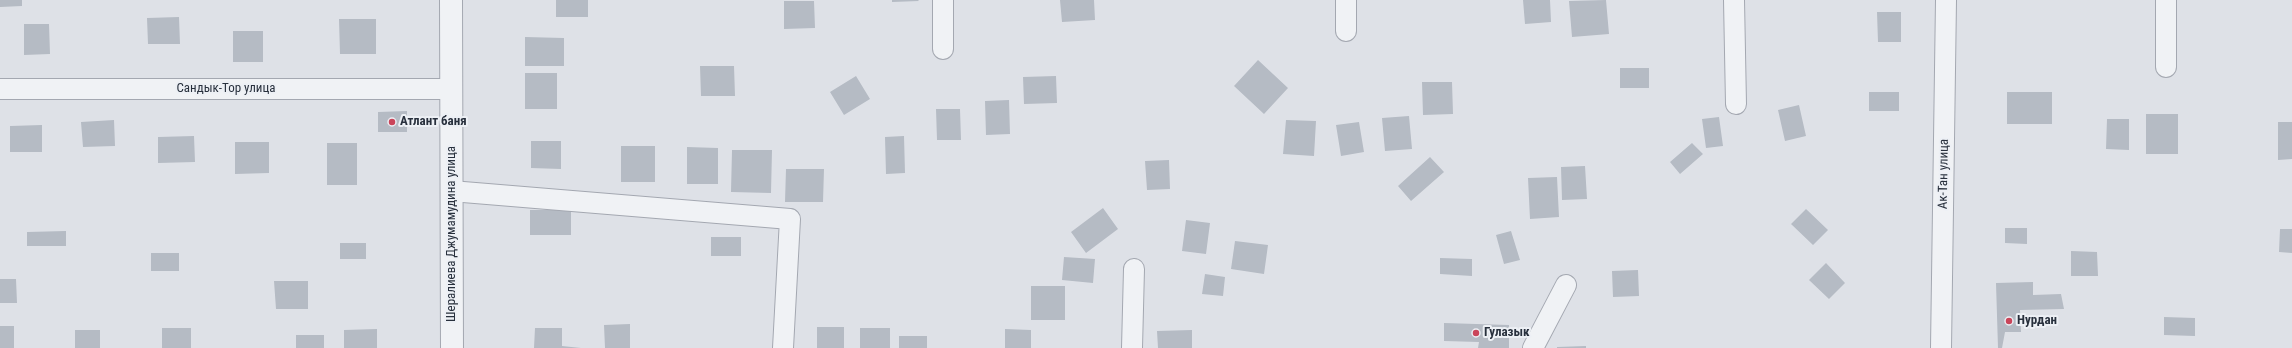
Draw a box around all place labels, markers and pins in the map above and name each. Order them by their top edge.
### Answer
place label: Атлант баня [400,114,467,130]
marker: Атлант баня [387,117,397,127]
place label: Нурдан [2017,313,2057,329]
marker: Нурдан [2004,316,2014,326]
place label: Гулазык [1484,325,1529,341]
marker: Гулазык [1471,328,1481,338]

